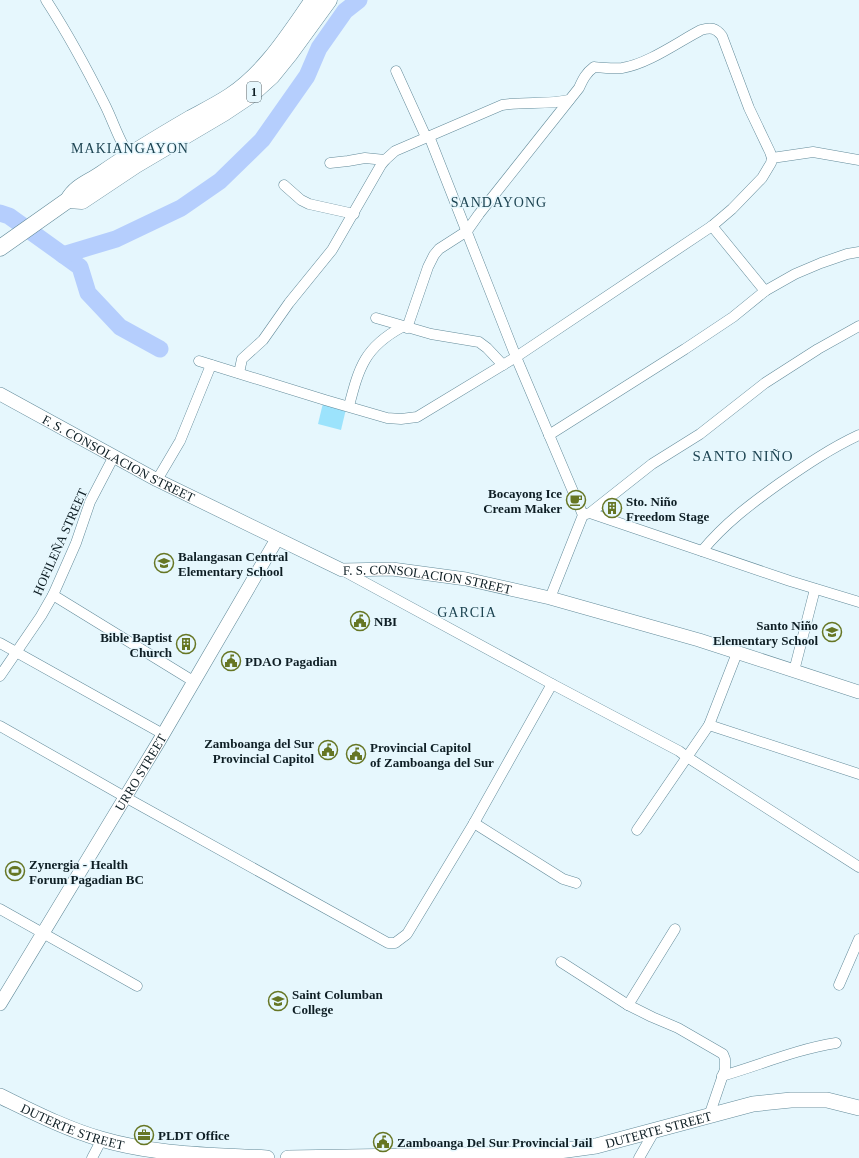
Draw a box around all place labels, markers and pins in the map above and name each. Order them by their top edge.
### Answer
place label: Bocayong Ice Cream Maker [483,486,562,516]
cafe icon: Bocayong Ice Cream Maker [565,489,587,511]
place label: Sto. Niño Freedom Stage [626,494,709,524]
building icon: Sto. Niño Freedom Stage [601,497,623,519]
place label: Balangasan Central Elementary School [178,549,289,579]
school or university icon: Balangasan Central Elementary School [153,552,175,574]
public building icon: NBI [349,610,371,632]
place label: NBI [374,614,397,629]
place label: Santo Niño Elementary School [713,618,818,648]
school or university icon: Santo Niño Elementary School [821,621,843,643]
place label: Bible Baptist Church [100,630,173,660]
building icon: Bible Baptist Church [175,633,197,655]
public building icon: PDAO Pagadian [220,650,242,672]
place label: PDAO Pagadian [245,654,338,669]
place label: Zamboanga del Sur Provincial Capitol [204,736,314,766]
public building icon: Zamboanga del Sur Provincial Capitol [317,739,339,761]
place label: Provincial Capitol of Zamboanga del Sur [370,740,494,770]
public building icon: Provincial Capitol of Zamboanga del Sur [345,743,367,765]
place label: Zynergia - Health Forum Pagadian BC [29,857,144,887]
sports icon: Zynergia - Health Forum Pagadian BC [4,860,26,882]
place label: Saint Columban College [292,987,383,1017]
school or university icon: Saint Columban College [267,990,289,1012]
office icon: PLDT Office [133,1124,155,1146]
place label: PLDT Office [158,1128,230,1143]
public building icon: Zamboanga Del Sur Provincial Jail [372,1131,394,1153]
place label: Zamboanga Del Sur Provincial Jail [397,1135,593,1150]

